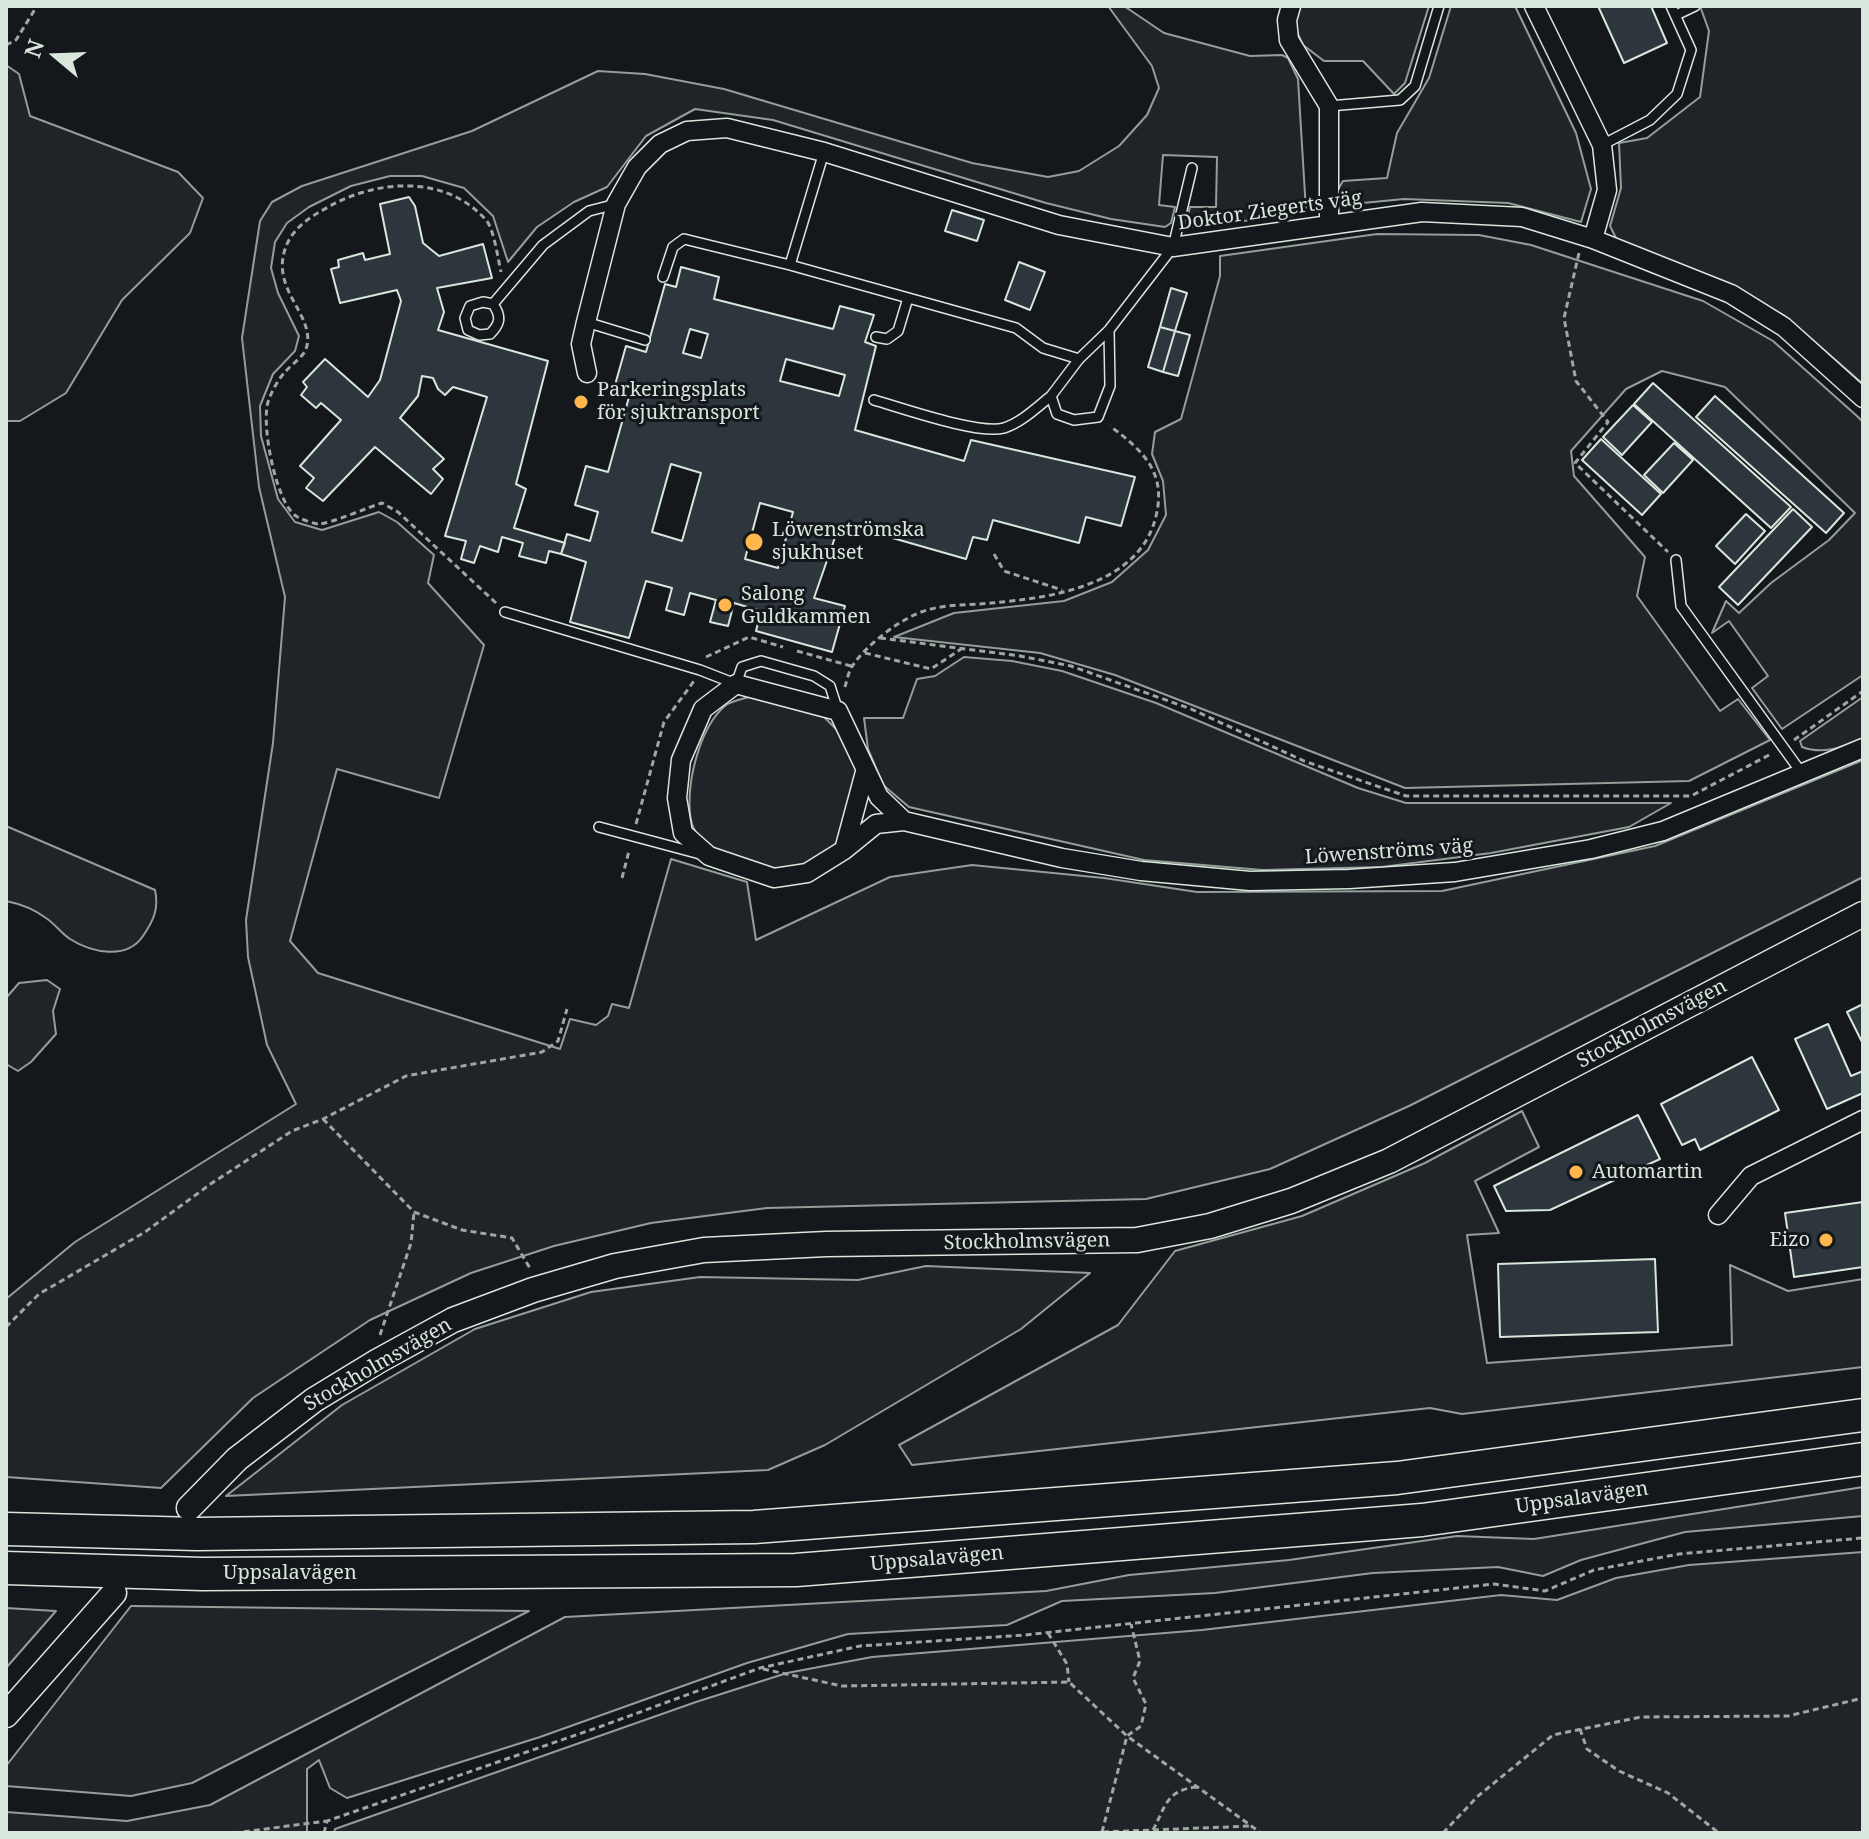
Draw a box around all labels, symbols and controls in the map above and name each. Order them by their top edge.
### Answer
north arrow [16,16,96,96]
text: N [16,35,50,61]
street label: Doktor Ziegerts väg [1176,186,1364,236]
place label: Parkeringsplats för sjuktransport [597,378,759,425]
marker: Parkeringsplats för sjuktransport [572,393,590,411]
place label: Löwenströmska sjukhuset [772,518,925,565]
marker: Löwenströmska sjukhuset [743,531,765,553]
place label: Salong Guldkammen [741,582,871,629]
marker: Salong Guldkammen [716,596,734,614]
street label: Löwenströms väg [1304,834,1474,870]
street label: Stockholmsvägen [1573,974,1731,1074]
place label: Automartin [1592,1160,1703,1184]
marker: Automartin [1567,1163,1585,1181]
place label: Eizo [1769,1228,1810,1252]
street label: Stockholmsvägen [944,1229,1110,1255]
marker: Eizo [1817,1231,1835,1249]
street label: Stockholmsvägen [300,1313,456,1417]
street label: Uppsalavägen [1514,1477,1650,1519]
street label: Uppsalavägen [869,1541,1005,1577]
street label: Uppsalavägen [223,1561,357,1585]

